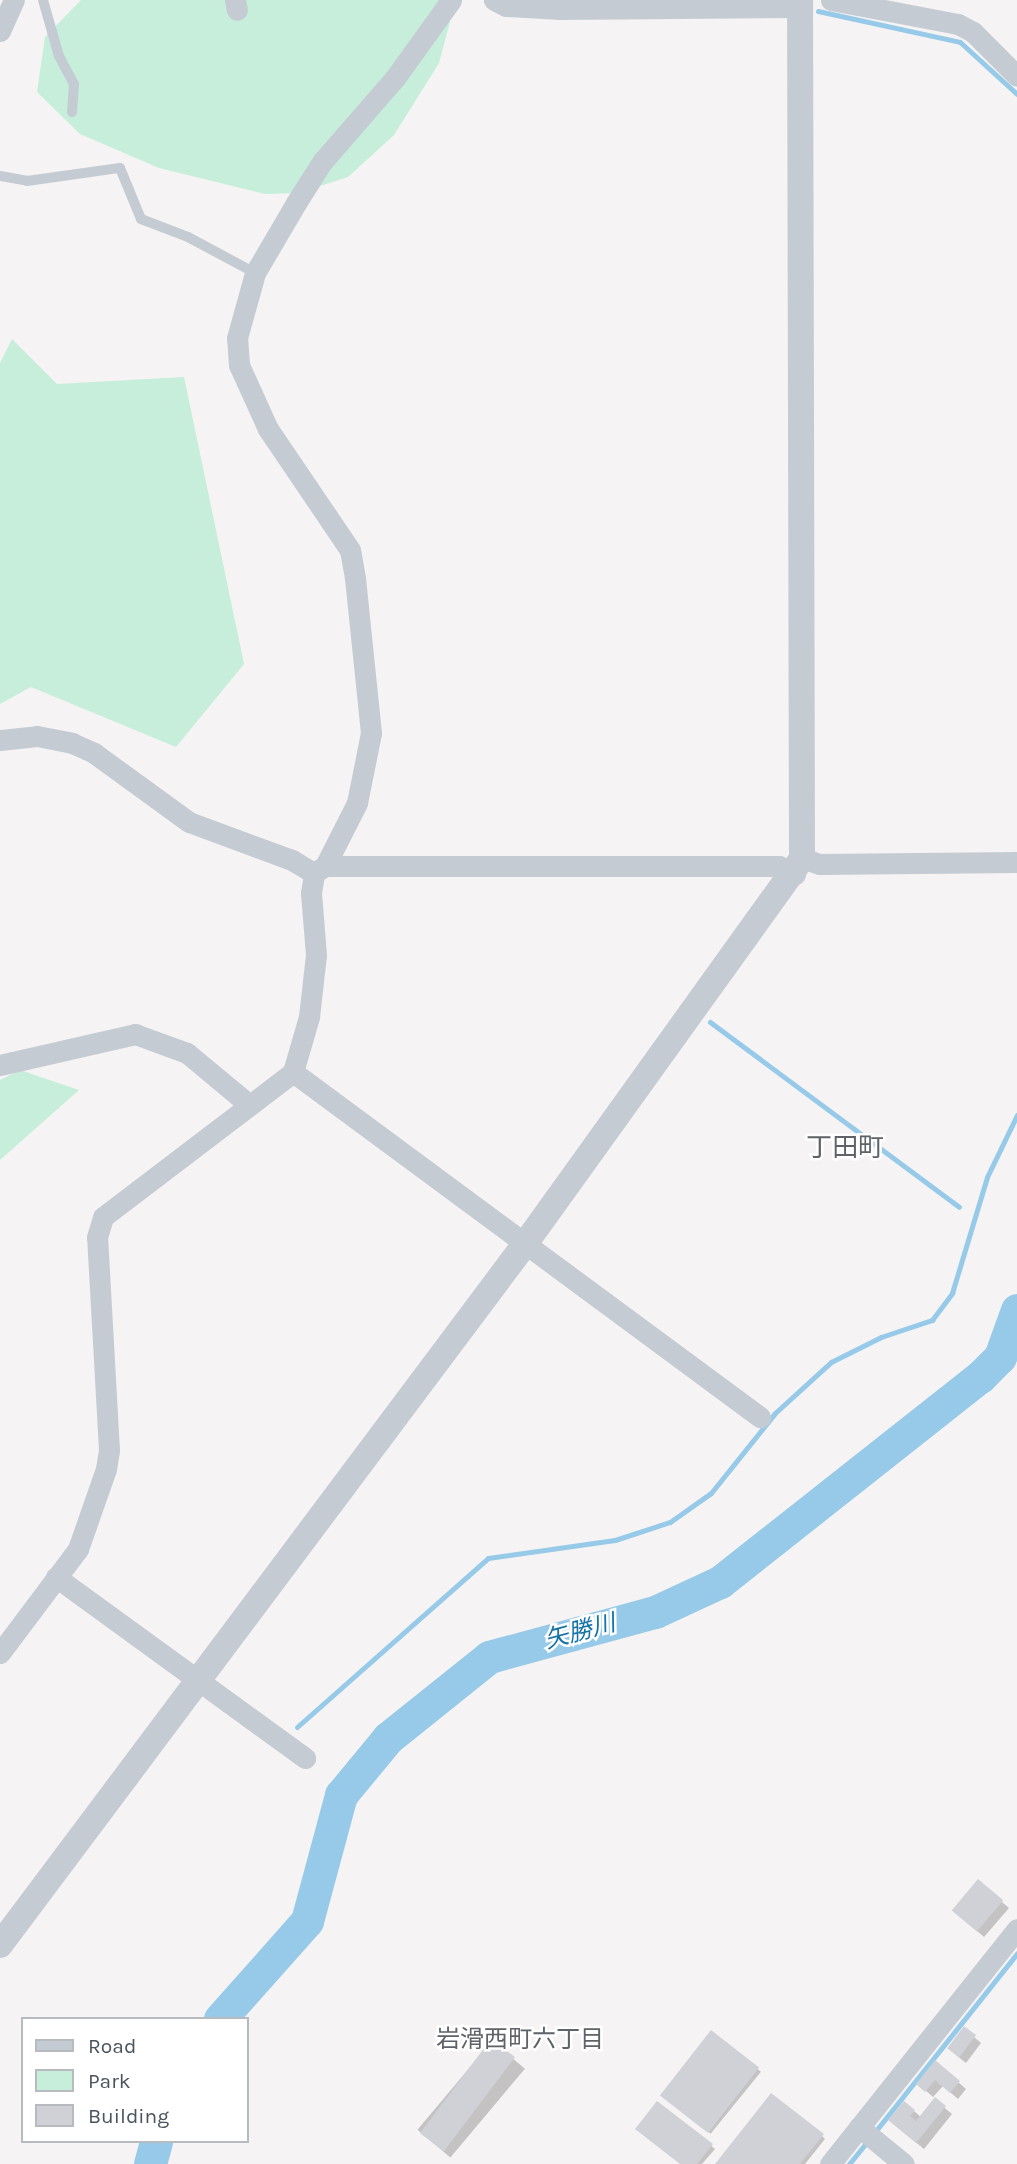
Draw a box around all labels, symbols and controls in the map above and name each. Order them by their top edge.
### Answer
district label: 丁田町 [806,1132,884,1164]
water label: 矢勝川 [541,1609,619,1655]
legend [21,2017,248,2143]
district label: 岩滑西町六丁目 [436,2026,604,2054]
text: Road [88,2034,136,2058]
text: Park [88,2069,131,2093]
text: Building [88,2104,169,2128]

